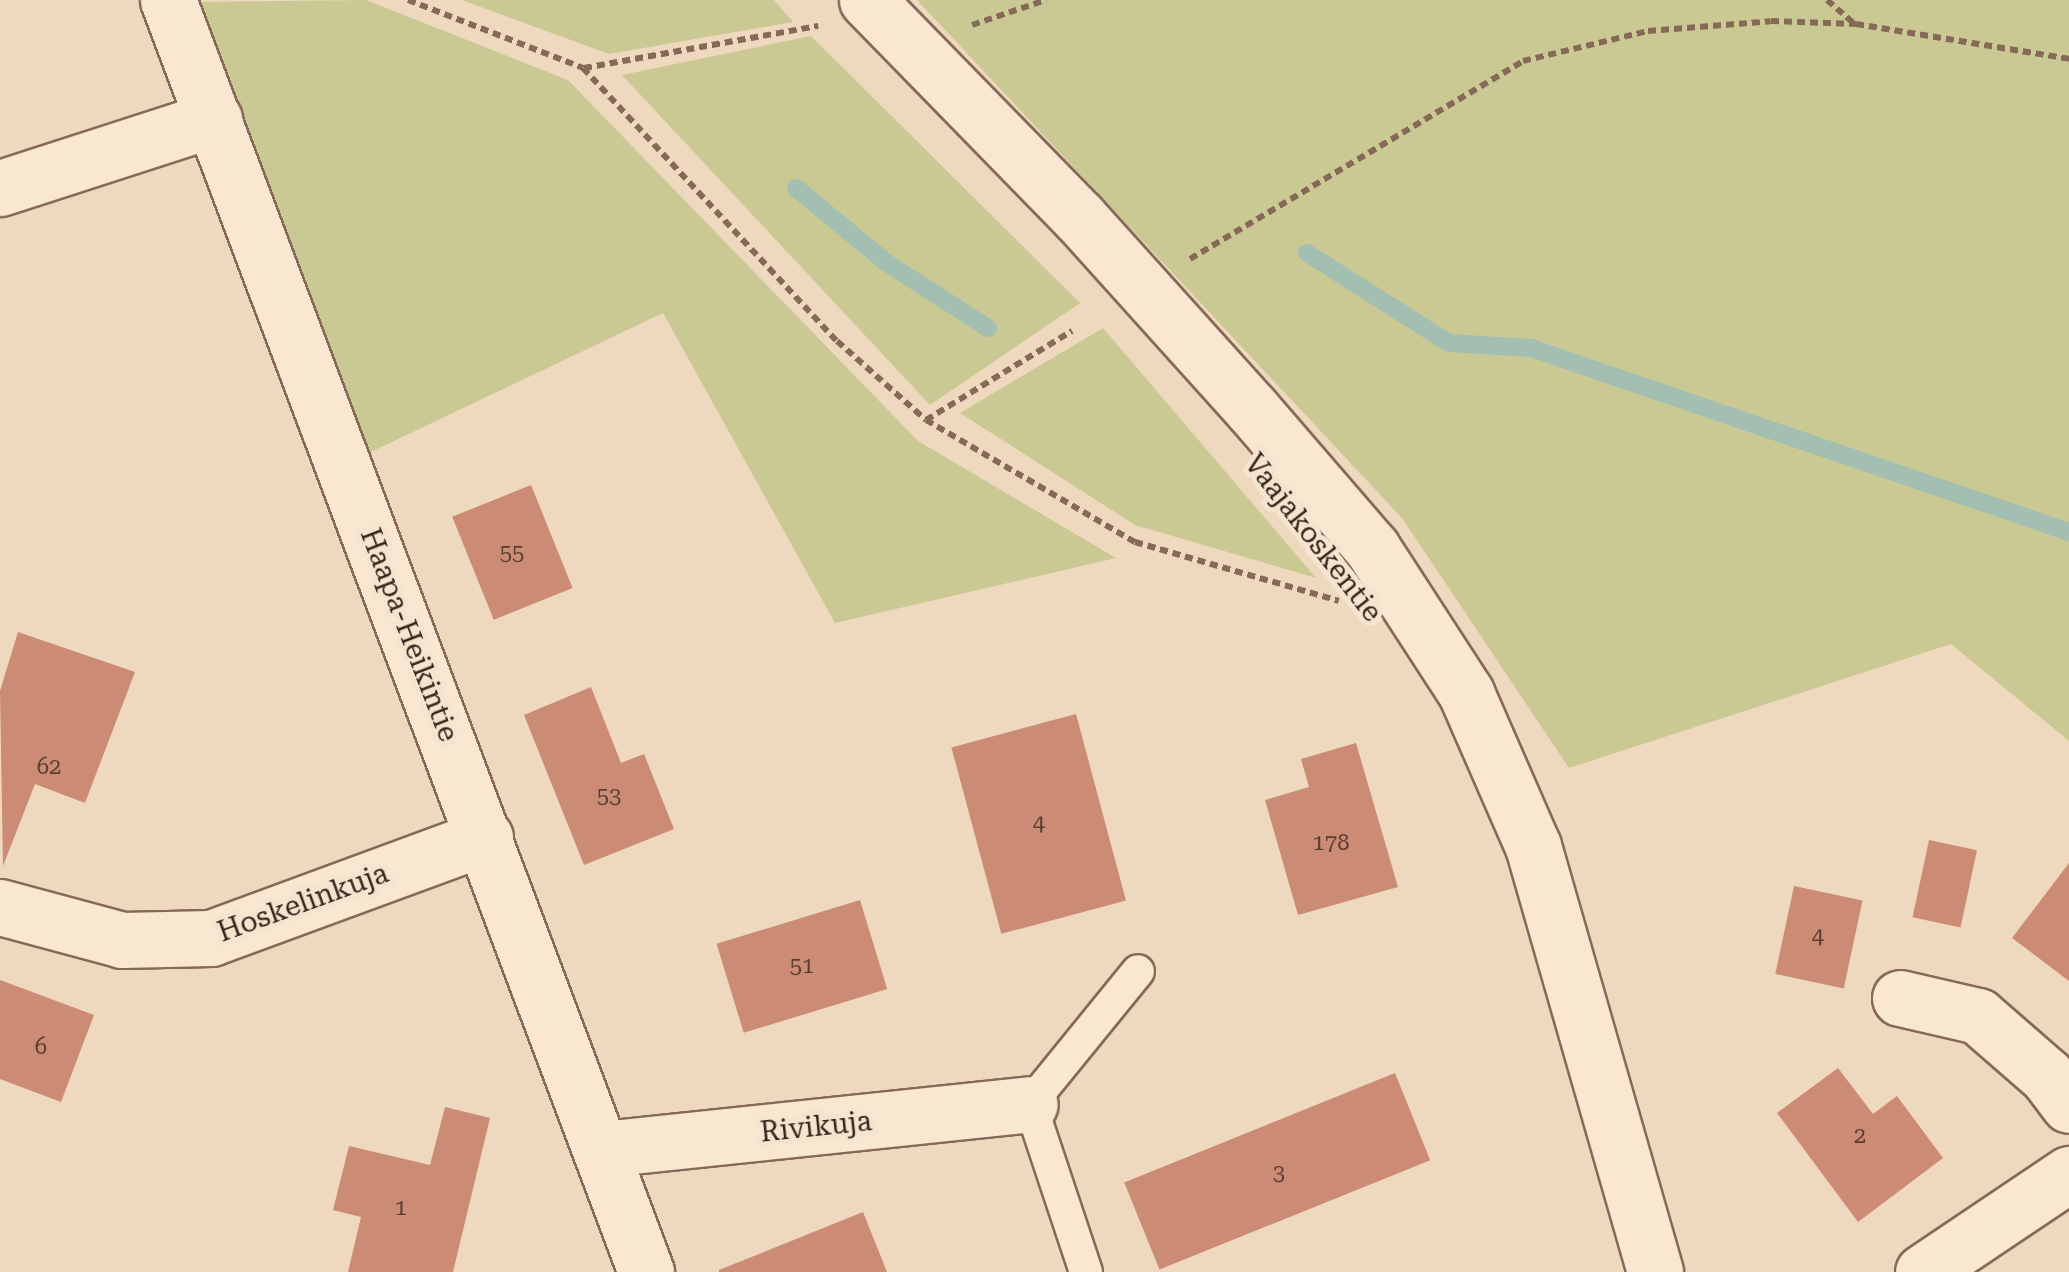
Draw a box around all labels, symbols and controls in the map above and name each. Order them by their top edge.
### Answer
street label: Vaajakoskentie [1237,447,1389,629]
street label: Haapa-Heikintie [353,524,465,746]
house number: 55 [500,540,524,566]
house number: 62 [37,754,61,780]
house number: 53 [597,783,621,809]
house number: 4 [1033,811,1045,837]
house number: 178 [1313,830,1349,856]
street label: Hoskelinkuja [213,857,393,949]
house number: 4 [1812,924,1824,950]
house number: 51 [790,953,814,979]
house number: 6 [35,1034,47,1060]
street label: Rivikuja [759,1104,873,1150]
house number: 2 [1854,1123,1866,1149]
house number: 3 [1273,1160,1285,1186]
house number: 1 [395,1195,407,1221]

